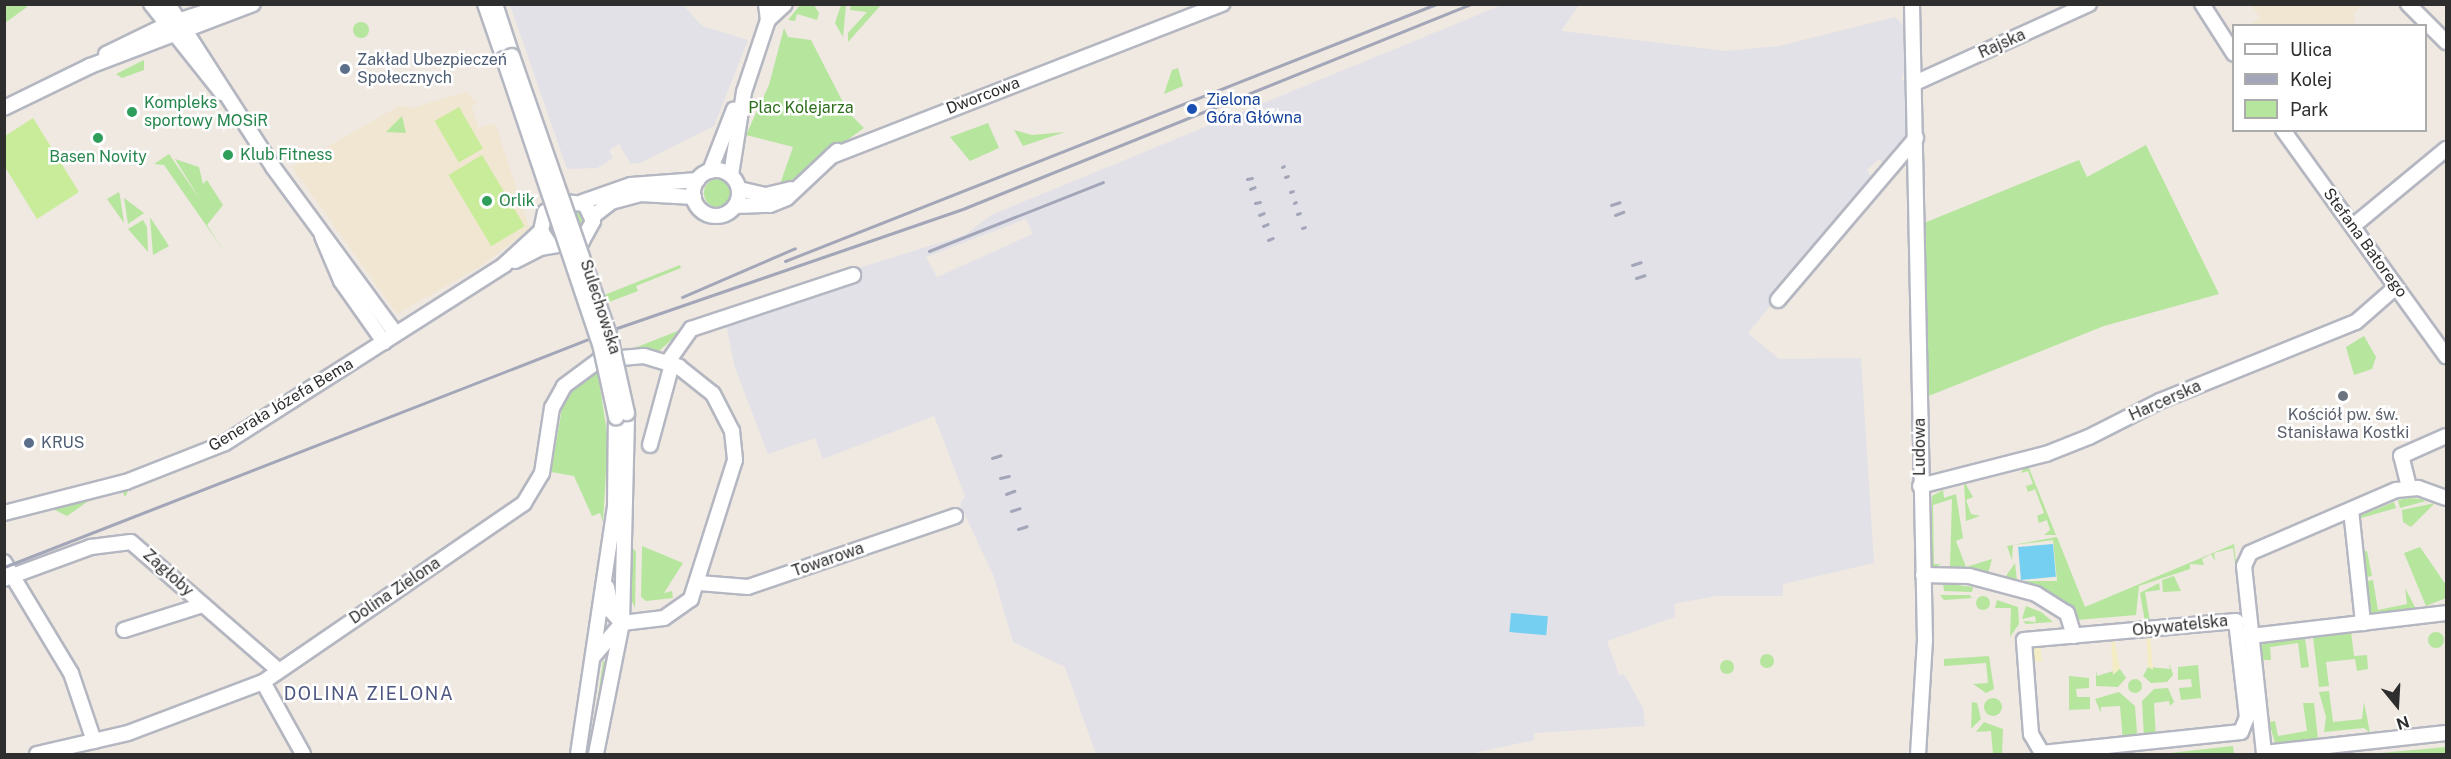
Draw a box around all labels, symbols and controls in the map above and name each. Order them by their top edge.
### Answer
legend [2232,24,2427,132]
street label: Rajska [1976,25,2028,63]
text: Ulica [2290,39,2332,60]
place label: Zakład Ubezpieczeń Społecznych [357,50,507,88]
marker: Zakład Ubezpieczeń Społecznych [338,62,352,76]
text: Kolej [2290,69,2332,90]
street label: Dworcowa [943,73,1023,119]
place label: Zielona Góra Główna [1206,90,1302,128]
place label: Kompleks sportowy MOSiR [144,93,268,131]
park label: Plac Kolejarza [748,98,854,118]
text: Park [2290,99,2328,120]
marker: Zielona Góra Główna [1183,100,1201,118]
marker: Kompleks sportowy MOSiR [125,105,139,119]
marker: Basen Novity [91,131,105,145]
place label: Klub Fitness [240,145,332,165]
place label: Basen Novity [49,147,147,167]
marker: Klub Fitness [221,148,235,162]
street label: Stefana Batorego [2319,185,2411,301]
place label: Orlik [499,191,535,211]
marker: Orlik [480,194,494,208]
street label: Sulechowska [576,257,624,357]
street label: Generała Józefa Bema [205,354,357,456]
street label: Harcerska [2126,377,2204,425]
marker: Kościół pw. św. Stanisława Kostki [2336,389,2350,403]
place label: Kościół pw. św. Stanisława Kostki [2277,405,2409,443]
street label: Ludowa [1910,418,1930,476]
place label: KRUS [41,433,84,453]
marker: KRUS [22,436,36,450]
street label: Towarowa [790,539,866,581]
street label: Zagłoby [139,545,197,601]
street label: Dolina Zielona [346,554,444,628]
street label: Obywatelska [2131,611,2229,641]
north arrow [2367,675,2427,735]
district label: DOLINA ZIELONA [284,683,454,705]
text: N [2394,712,2412,734]

